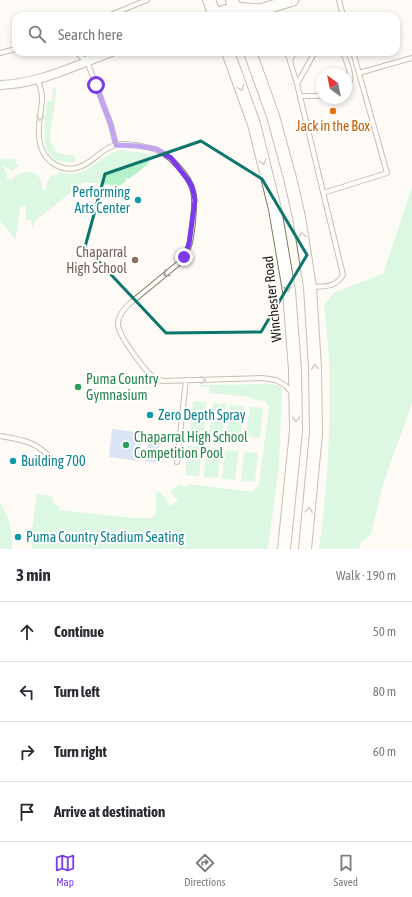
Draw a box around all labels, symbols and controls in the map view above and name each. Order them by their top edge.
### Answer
search box [12,12,400,56]
icon: search [26,23,48,45]
text: Search here [58,26,123,43]
north arrow [316,68,352,104]
route start [87,76,105,94]
one-way arrow [236,84,244,91]
marker: Jack in the Box [328,106,338,116]
one-way arrow [36,115,45,121]
place label: Jack in the Box [296,118,370,134]
one-way arrow [259,158,267,165]
place label: Performing Arts Center [72,184,131,216]
marker: Performing Arts Center [133,195,143,205]
one-way arrow [298,232,307,238]
place label: Chaparral High School [66,244,127,276]
route end [175,248,193,266]
marker: Chaparral High School [130,255,140,265]
street label: Winchester Road [260,255,284,343]
one-way arrow [163,269,170,276]
one-way arrow [283,286,292,292]
one-way arrow [311,364,319,370]
place label: Puma Country Gymnasium [86,371,159,403]
one-way arrow [200,375,206,384]
marker: Puma Country Gymnasium [73,382,83,392]
place label: Zero Depth Spray [158,407,246,423]
marker: Zero Depth Spray [145,410,155,420]
one-way arrow [291,416,300,422]
place label: Chaparral High School Competition Pool [134,429,248,461]
marker: Chaparral High School Competition Pool [121,440,131,450]
place label: Building 700 [21,453,86,469]
marker: Building 700 [8,456,18,466]
one-way arrow [304,507,313,513]
place label: Puma Country Stadium Seating [26,529,184,545]
marker: Puma Country Stadium Seating [13,532,23,542]
text: 3 min [16,565,51,585]
text: Walk · 190 m [336,568,396,583]
icon: ahead [16,621,38,643]
text: Continue [54,623,104,640]
text: 50 m [373,624,396,639]
icon: left [16,681,38,703]
text: Turn left [54,683,100,700]
text: 80 m [373,684,396,699]
icon: right [16,741,38,763]
text: Turn right [54,743,107,760]
text: 60 m [373,744,396,759]
icon: arrive [16,801,38,823]
text: Arrive at destination [54,803,165,820]
tab: Map [54,852,76,888]
tab: Directions [184,852,225,888]
tab: Saved [334,852,358,888]

